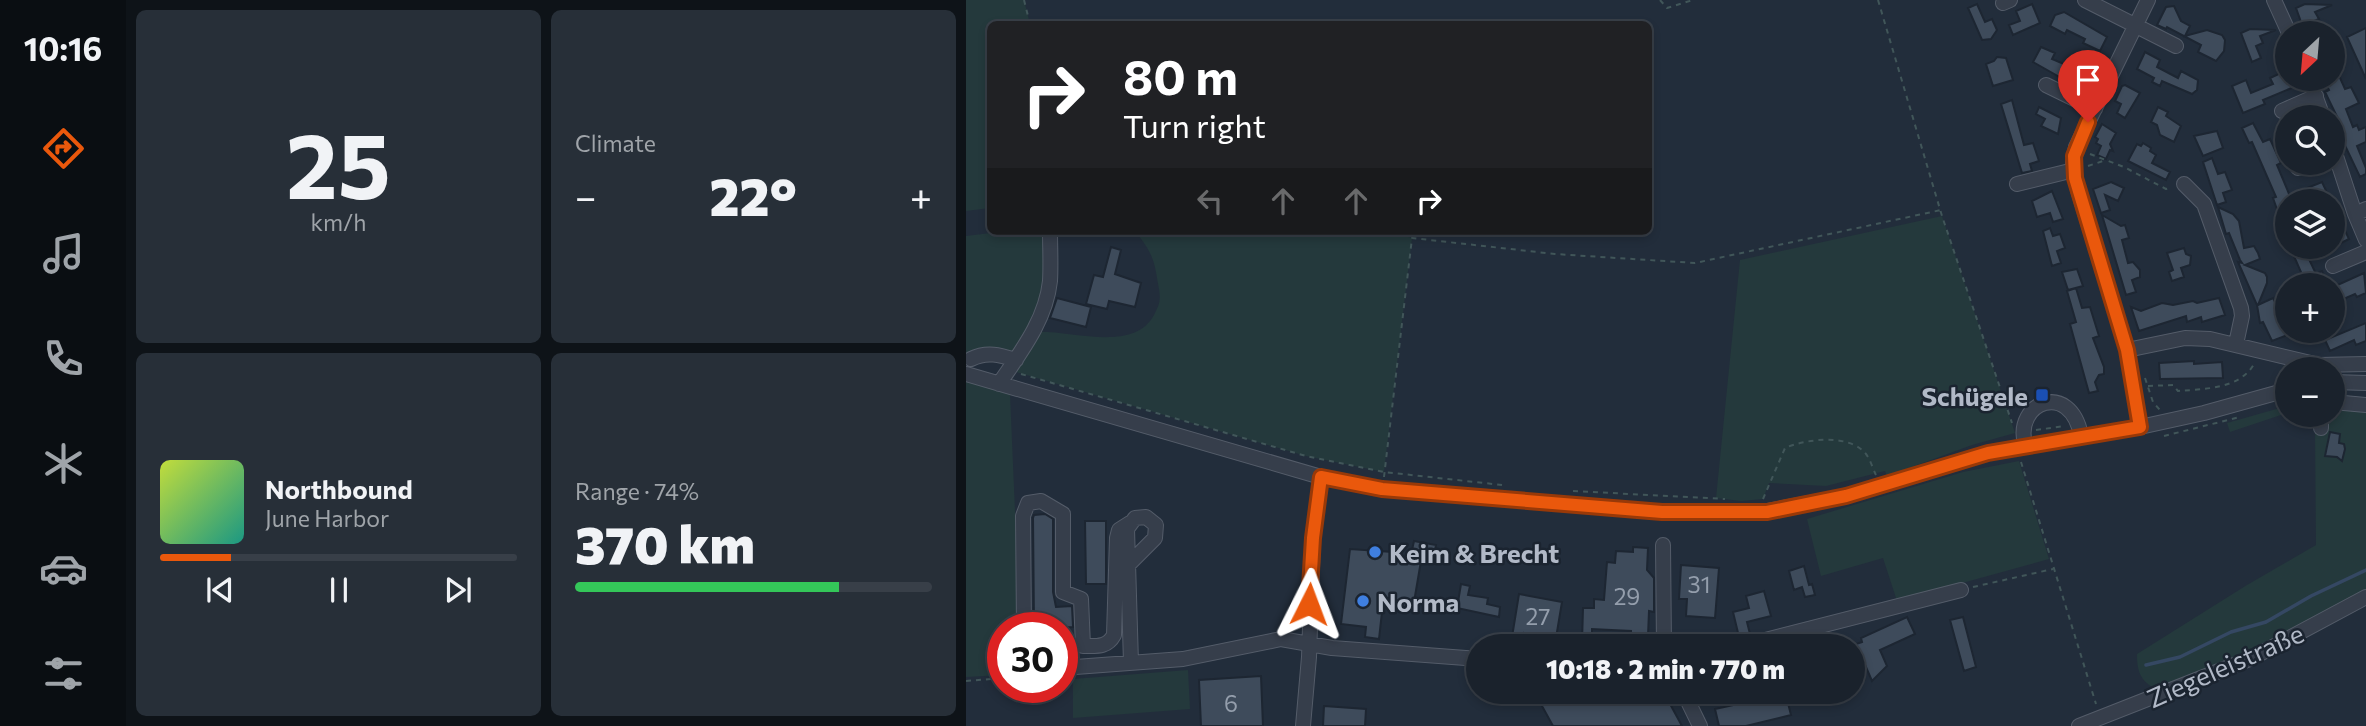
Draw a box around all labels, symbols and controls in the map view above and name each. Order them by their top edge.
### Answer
north arrow [2275,21,2345,91]
map controls [2275,21,2345,427]
text: 10:16 [24,28,102,68]
text: 80 m [1123,45,1238,105]
icon: right [1008,49,1099,140]
pin [2058,50,2118,122]
icon: arrive [2069,61,2107,99]
text: Turn right [1123,105,1266,145]
button: search [2275,105,2345,175]
text: 25 [286,106,391,218]
icon: directions [39,124,88,173]
text: Climate [575,129,656,157]
text: 22° [709,163,797,227]
text: − [575,172,597,219]
text: + [910,172,932,219]
icon: left [1191,182,1229,220]
icon: ahead [1264,182,1302,220]
icon: ahead [1337,182,1375,220]
icon: right [1410,182,1448,220]
button: layers [2275,189,2345,259]
text: km/h [311,208,366,236]
icon: music [39,229,88,278]
button: + [2275,273,2345,343]
icon: phone [39,334,88,383]
button: − [2275,357,2345,427]
place label: Schügele [1921,380,2028,411]
marker: Schügele [2034,387,2050,403]
icon: climate [39,439,88,488]
text: Northbound [265,473,413,504]
text: Range · 74% [575,477,699,505]
text: June Harbor [265,504,389,532]
text: 370 km [575,511,755,575]
place label: Keim & Brecht [1389,537,1559,568]
icon: car [39,544,88,593]
marker: Keim & Brecht [1367,544,1383,560]
position arrow [1272,567,1346,641]
house number: 31 [1688,570,1710,598]
icon: previous [201,571,239,609]
icon: pause [320,571,358,609]
icon: next [439,571,477,609]
house number: 29 [1614,582,1640,610]
place label: Norma [1377,586,1459,617]
marker: Norma [1355,593,1371,609]
house number: 27 [1526,602,1550,630]
speed limit sign: 30 [987,612,1078,703]
street label: Ziegeleistraße [2142,617,2308,713]
icon: filters [39,649,88,698]
text: 10:18 · 2 min · 770 m [1546,653,1785,684]
house number: 6 [1224,689,1238,717]

